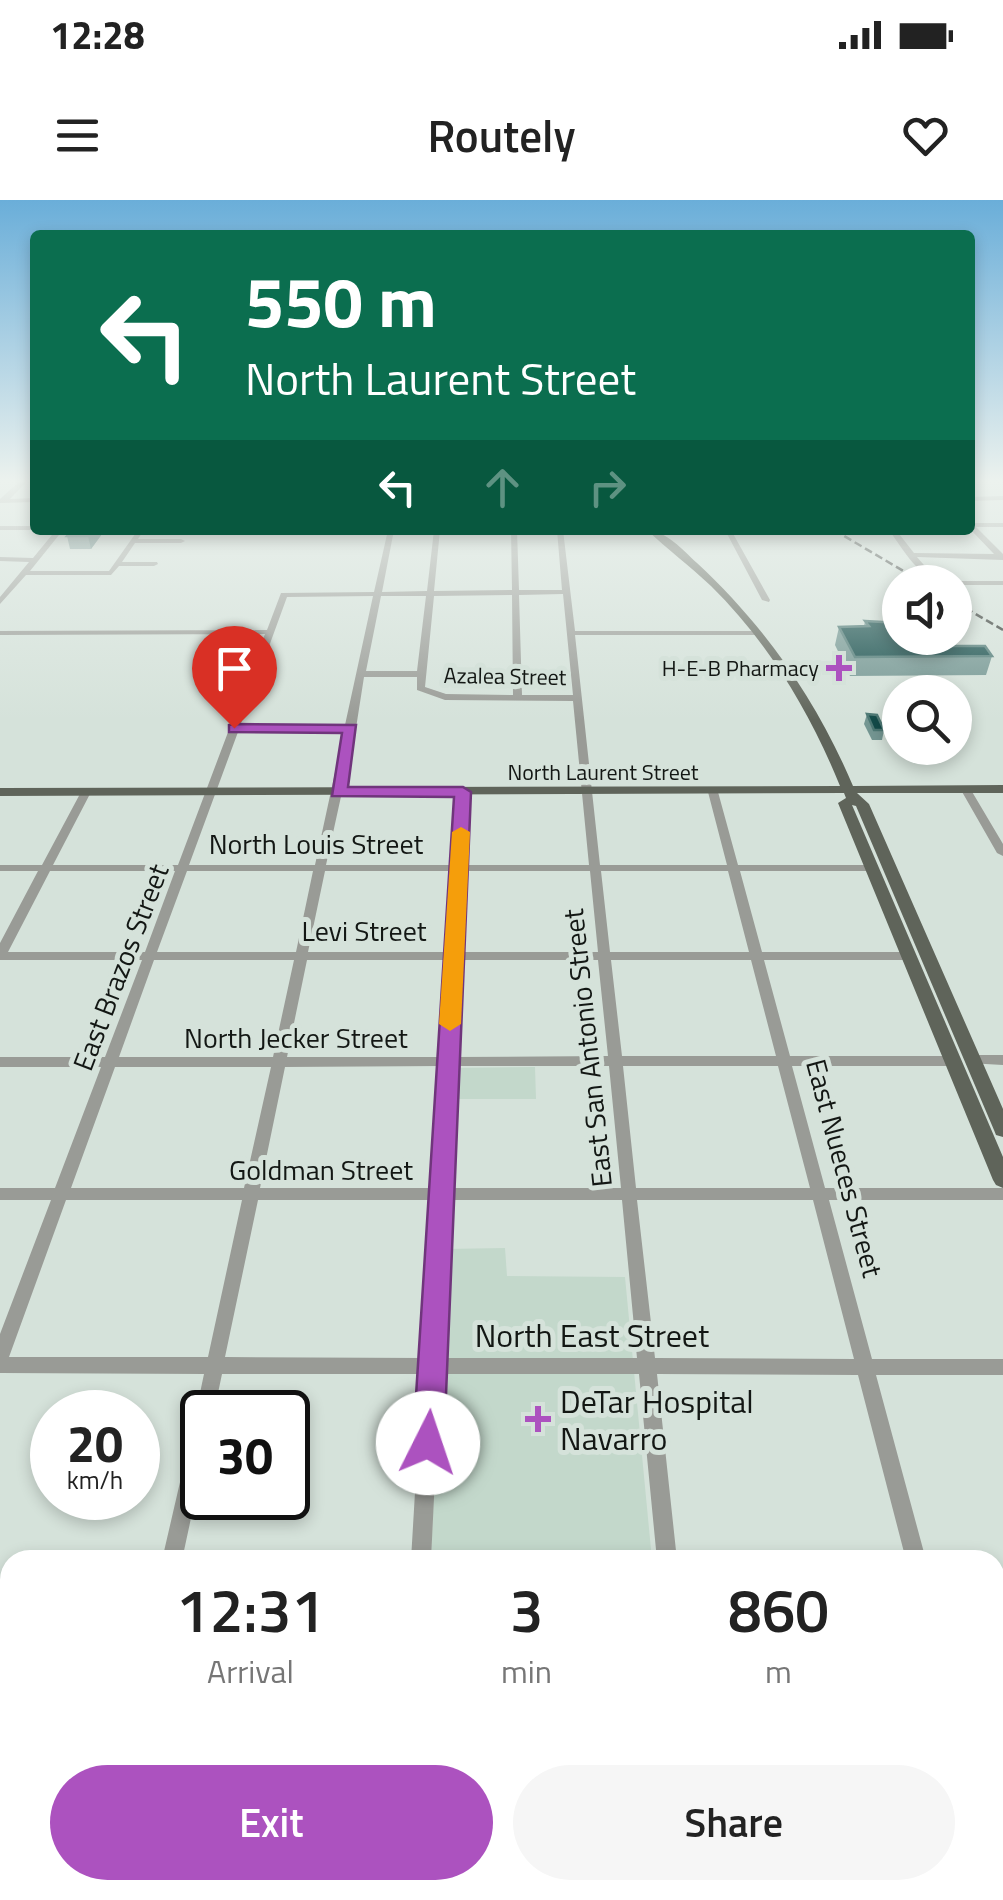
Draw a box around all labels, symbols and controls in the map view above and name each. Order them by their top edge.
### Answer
text: 12:28 [50,6,145,64]
text: Routely [427,101,576,169]
icon: menu [50,108,105,163]
icon: heart [898,108,953,163]
text: 550 m [245,248,437,354]
icon: left [80,270,210,400]
text: North Laurent Street [245,344,636,412]
icon: left [370,460,425,515]
icon: ahead [475,460,530,515]
icon: right [580,460,635,515]
map controls [882,565,972,765]
button: sound [882,565,972,655]
pin [192,626,277,729]
icon: arrive [207,641,262,696]
place label: H-E-B Pharmacy [662,651,819,685]
marker: H-E-B Pharmacy [828,657,850,679]
street label: Azalea Street [443,658,567,694]
button: search [882,675,972,765]
street label: North Laurent Street [507,755,699,789]
street label: North Louis Street [209,822,424,865]
street label: East Brazos Street [61,857,179,1077]
street label: East San Antonio Street [551,907,623,1189]
street label: Levi Street [301,909,427,952]
street label: North Jecker Street [184,1016,408,1059]
street label: East Nueces Street [795,1054,895,1282]
street label: Goldman Street [229,1148,413,1191]
street label: North East Street [475,1311,709,1359]
place label: DeTar Hospital Navarro [560,1377,754,1462]
speed limit sign: 30 [180,1390,310,1520]
position arrow [376,1391,480,1495]
text: 20 [67,1405,123,1481]
marker: DeTar Hospital Navarro [525,1406,551,1432]
text: km/h [67,1461,123,1499]
text: 12:31 [176,1564,325,1655]
text: 3 [510,1564,543,1655]
text: 860 [728,1564,829,1655]
text: Arrival [207,1647,294,1695]
text: min [501,1647,552,1695]
text: m [765,1647,792,1695]
button: Exit [50,1765,493,1880]
button: Share [513,1765,955,1880]

